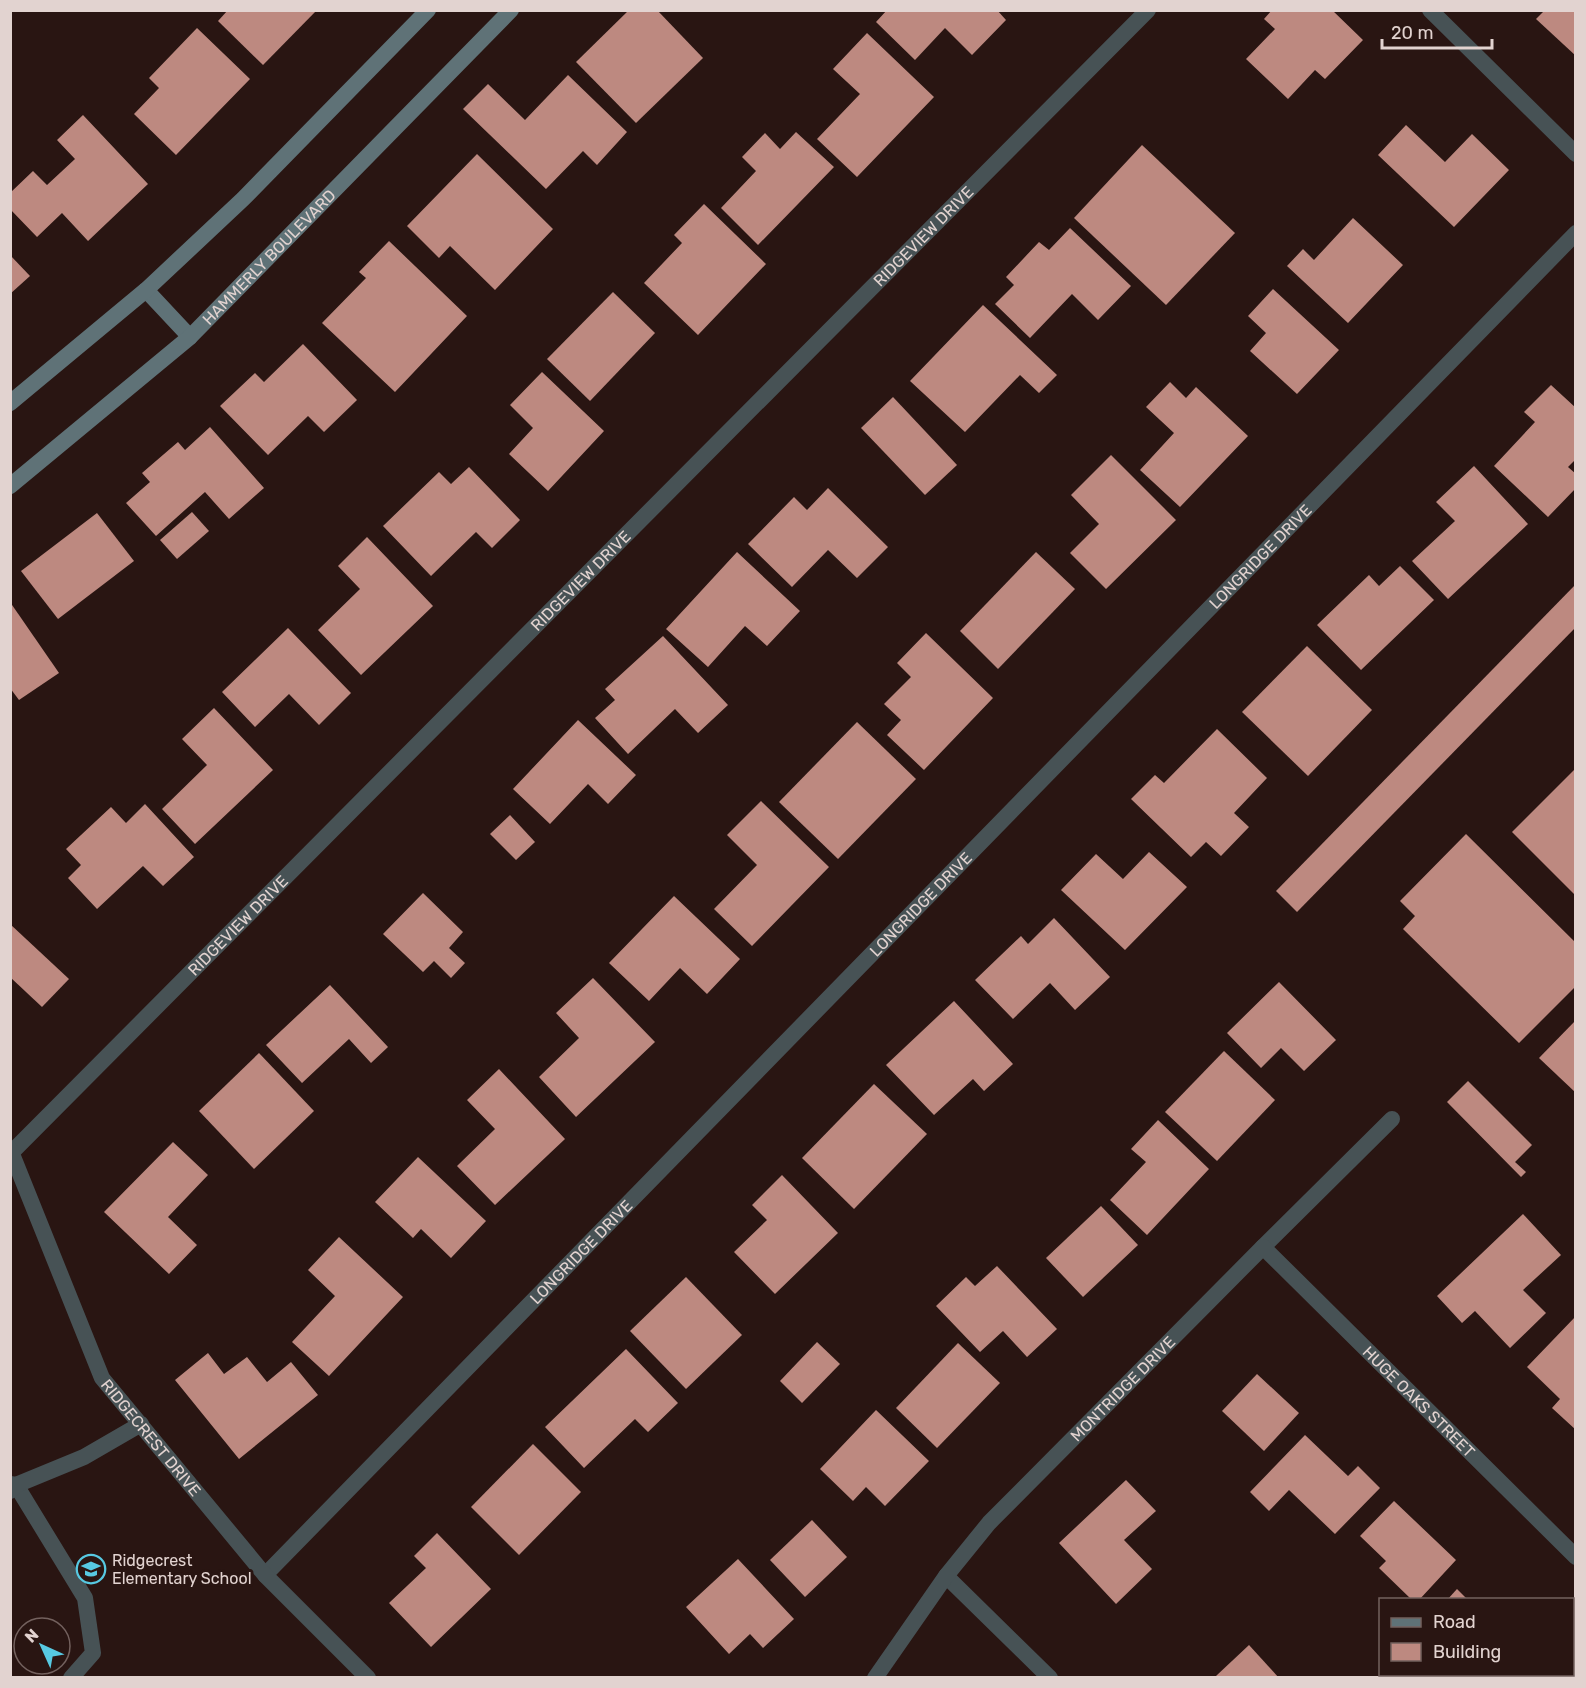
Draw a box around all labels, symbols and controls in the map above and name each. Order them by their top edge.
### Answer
scale bar [1382,12,1492,50]
text: 20 m [1391,22,1433,44]
street label: RIDGEVIEW DRIVE [870,182,977,290]
street label: HAMMERLY BOULEVARD [198,186,340,329]
street label: LONGRIDGE DRIVE [1205,501,1316,613]
street label: RIDGEVIEW DRIVE [527,527,635,635]
street label: LONGRIDGE DRIVE [866,848,976,960]
street label: RIDGEVIEW DRIVE [184,871,292,980]
street label: LONGRIDGE DRIVE [526,1196,636,1308]
street label: MONTRIDGE DRIVE [1067,1332,1179,1445]
street label: HUGE OAKS STREET [1359,1342,1479,1461]
street label: RIDGECREST DRIVE [97,1376,205,1500]
place label: Ridgecrest Elementary School [112,1551,252,1588]
school or university icon: Ridgecrest Elementary School [75,1553,107,1585]
legend [1379,1598,1574,1676]
text: Road [1433,1611,1476,1633]
north arrow [12,1616,72,1676]
text: N [21,1625,43,1647]
text: Building [1433,1641,1501,1663]

